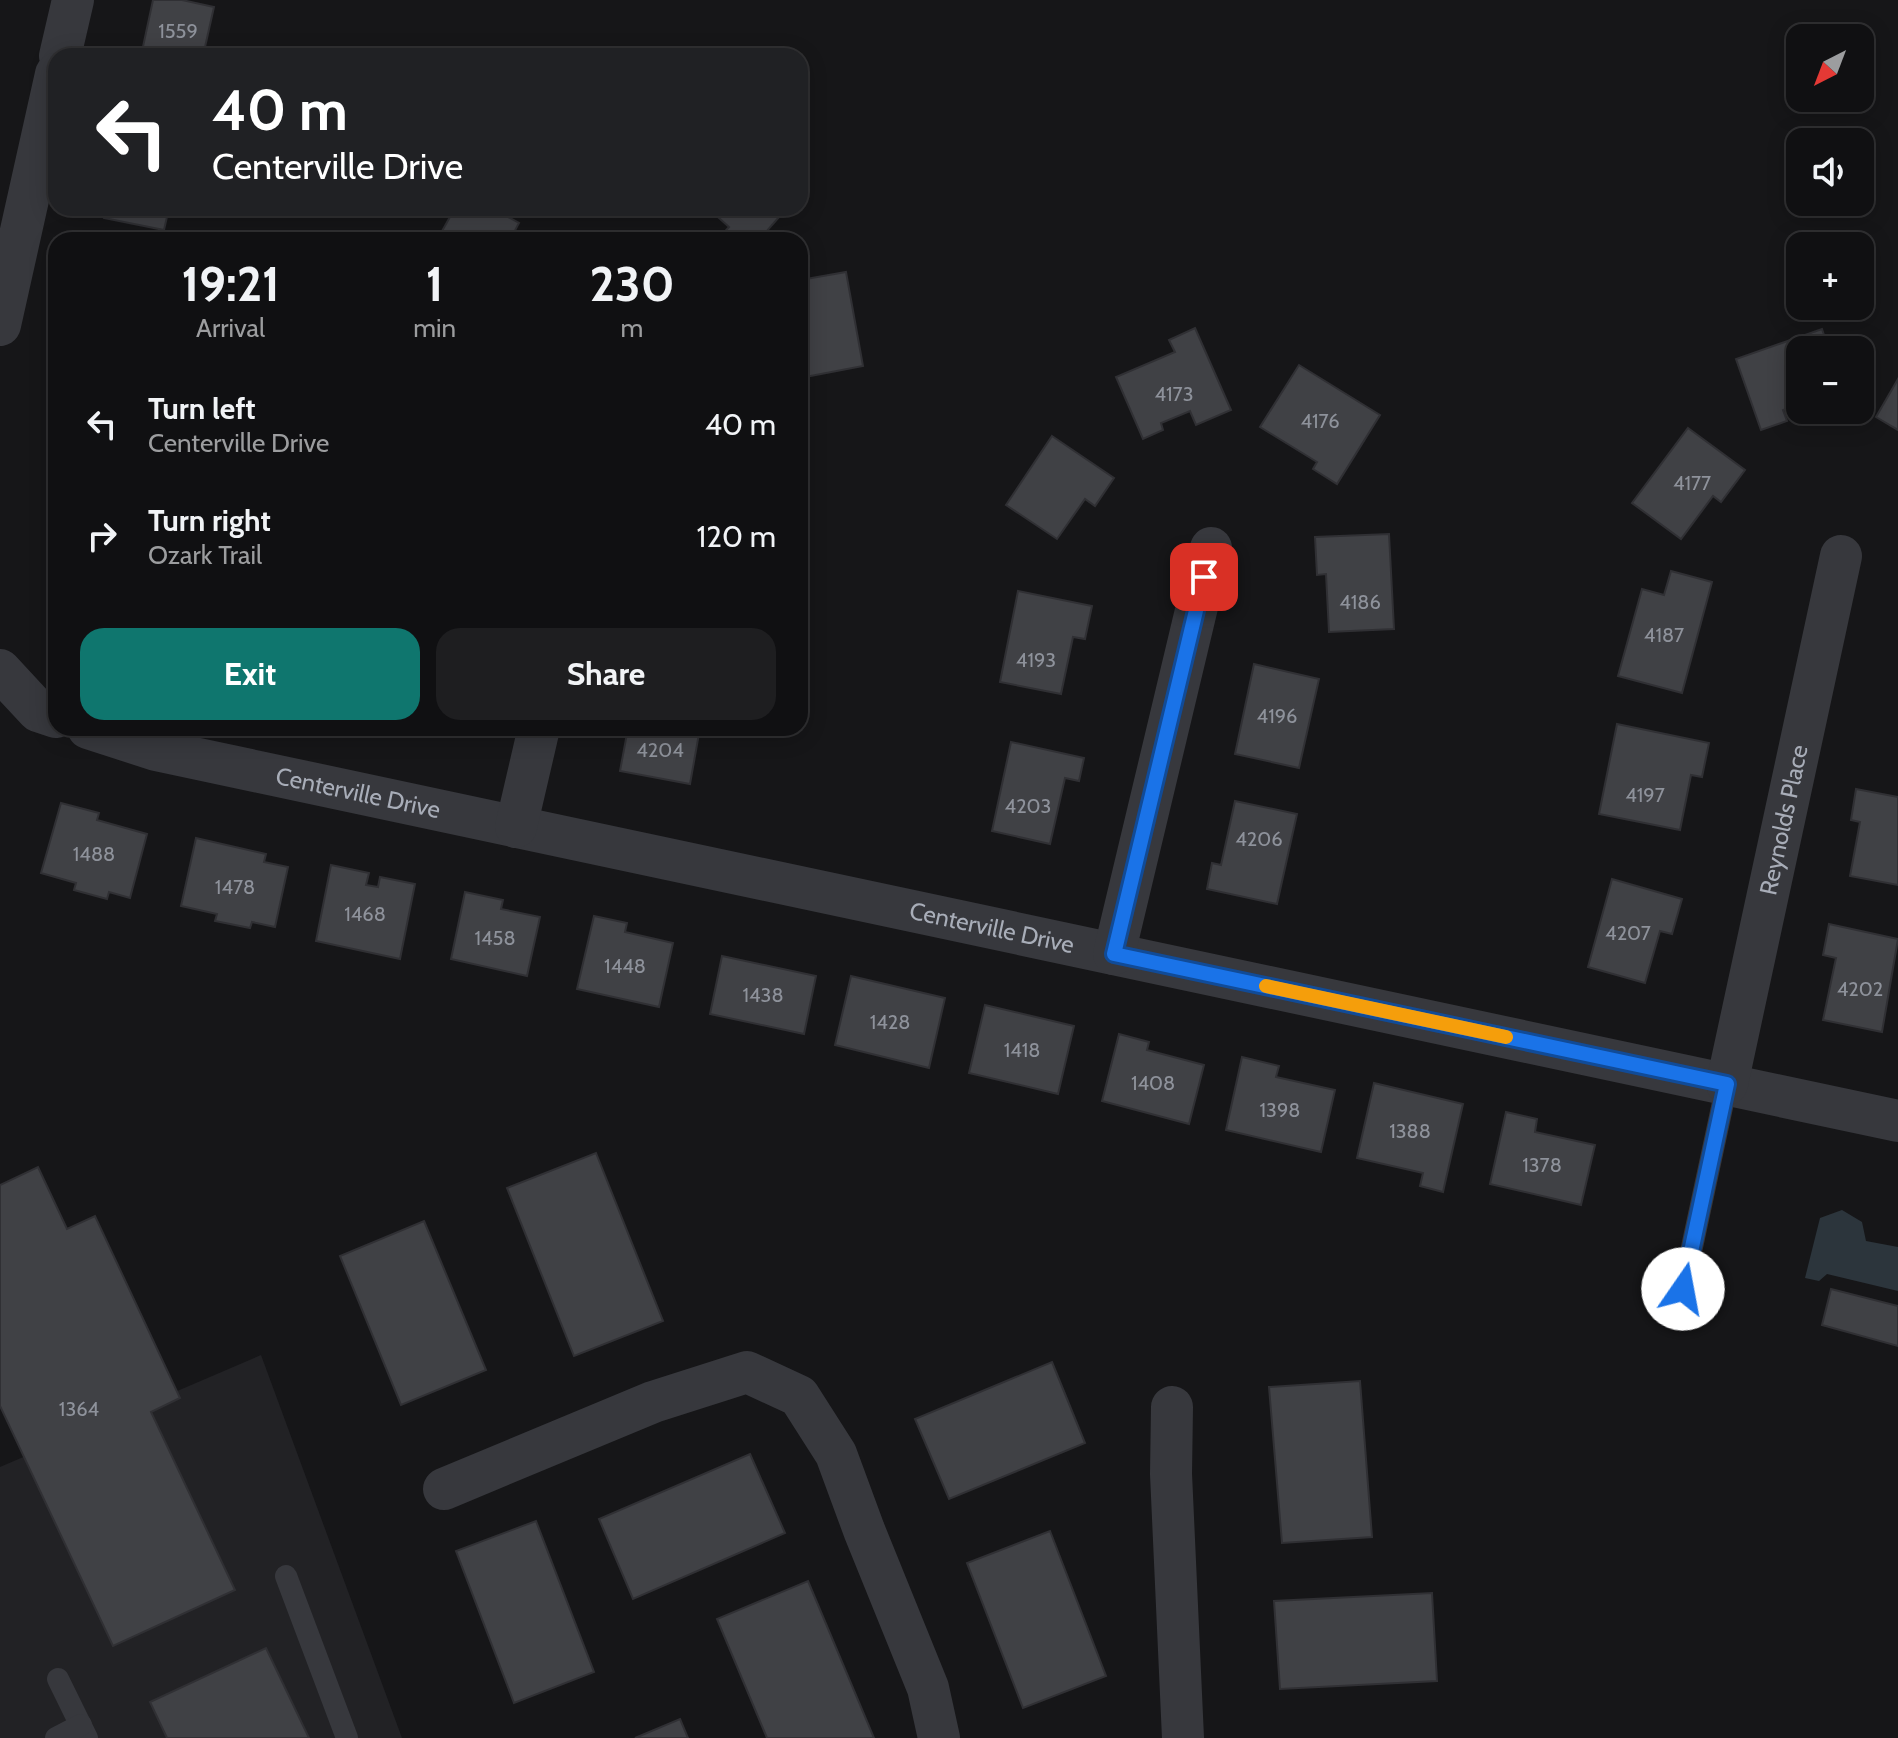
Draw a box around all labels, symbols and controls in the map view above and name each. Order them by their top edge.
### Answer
house number: 1559 [158,19,198,43]
north arrow [1786,24,1874,112]
map controls [1786,24,1874,424]
text: 40 m [212,76,348,144]
icon: left [80,80,184,184]
button: sound [1786,128,1874,216]
text: Centerville Drive [212,144,463,188]
button: + [1786,232,1874,320]
text: 19:21 [181,255,280,313]
text: 1 [426,255,443,313]
text: 230 [589,255,675,313]
text: Arrival [196,312,265,344]
text: min [413,312,456,344]
text: m [621,312,643,344]
button: − [1786,336,1874,424]
house number: 4173 [1155,382,1193,406]
text: Turn left [148,390,256,427]
icon: left [80,402,124,446]
text: 40 m [705,406,776,443]
house number: 4176 [1300,409,1340,433]
text: Centerville Drive [148,427,329,459]
house number: 4177 [1673,471,1711,495]
text: Turn right [148,502,271,539]
icon: right [80,514,124,558]
text: 120 m [696,518,776,555]
text: Ozark Trail [148,539,262,571]
pin [1170,543,1238,611]
icon: arrive [1182,555,1226,599]
house number: 4186 [1339,590,1381,614]
house number: 4187 [1644,623,1684,647]
button: Exit [80,628,420,720]
button: Share [436,628,776,720]
house number: 4193 [1016,648,1056,672]
house number: 4196 [1257,704,1297,728]
house number: 4204 [636,738,684,762]
street label: Reynolds Place [1753,742,1814,898]
street label: Centerville Drive [273,761,443,824]
house number: 4197 [1625,783,1665,807]
house number: 4203 [1005,794,1051,818]
house number: 4206 [1235,827,1283,851]
house number: 1488 [73,842,115,866]
house number: 1478 [215,875,255,899]
street label: Centerville Drive [907,896,1077,959]
house number: 1468 [344,902,386,926]
house number: 4207 [1605,921,1651,945]
house number: 1458 [474,926,516,950]
house number: 1448 [604,954,646,978]
house number: 4202 [1837,977,1883,1001]
house number: 1438 [742,983,784,1007]
house number: 1428 [870,1010,910,1034]
house number: 1418 [1004,1038,1040,1062]
house number: 1408 [1131,1071,1175,1095]
house number: 1398 [1260,1098,1300,1122]
house number: 1388 [1389,1119,1431,1143]
house number: 1378 [1522,1153,1562,1177]
position arrow [1641,1247,1725,1331]
house number: 1364 [59,1397,100,1421]

